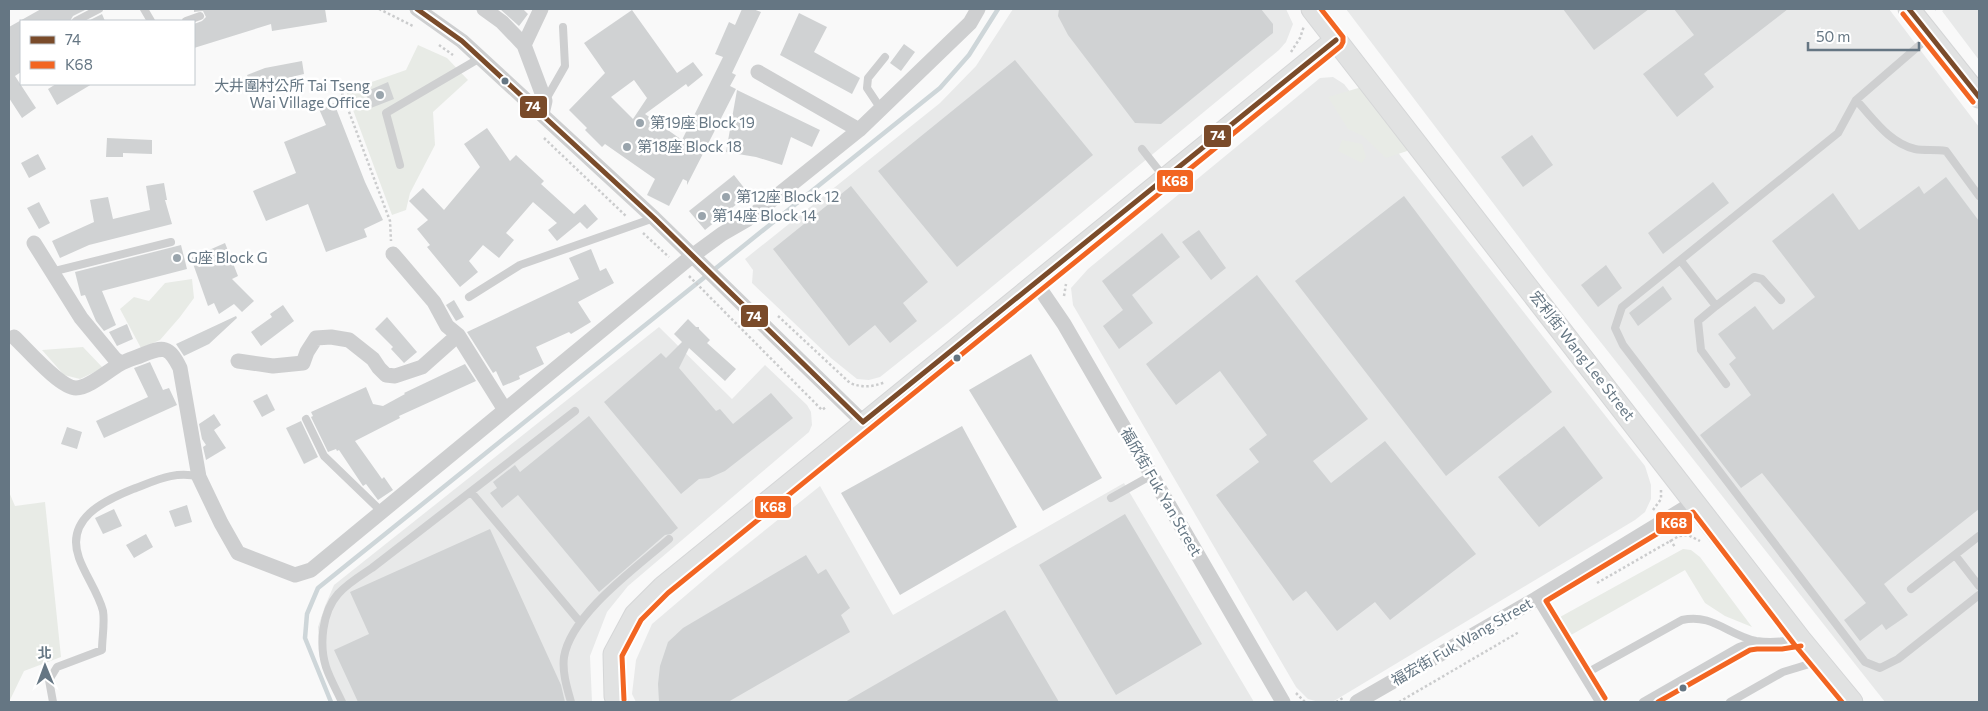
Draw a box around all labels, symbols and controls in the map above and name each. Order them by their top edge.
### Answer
legend [20,20,195,85]
scale bar [1808,20,1919,52]
text: 50 m [1816,27,1850,45]
text: 74 [65,30,81,48]
text: K68 [65,55,93,73]
place label: 大井圍村公所 Tai Tseng Wai Village Office [214,76,370,111]
unlabelled marker [500,76,510,86]
marker: 大井圍村公所 Tai Tseng Wai Village Office [374,89,386,101]
line badge: 74 [519,95,548,119]
text: 74 [525,97,541,114]
place label: 第19座 Block 19 [650,113,755,131]
marker: 第19座 Block 19 [634,117,646,129]
line badge: 74 [1203,124,1232,148]
text: 74 [1210,126,1226,143]
place label: 第18座 Block 18 [637,137,742,155]
marker: 第18座 Block 18 [621,141,633,153]
line badge: K68 [1156,169,1194,193]
text: K68 [1162,172,1189,189]
place label: 第12座 Block 12 [736,187,839,205]
marker: 第12座 Block 12 [720,191,732,203]
place label: 第14座 Block 14 [712,206,817,224]
marker: 第14座 Block 14 [696,210,708,222]
place label: G座 Block G [187,248,268,266]
marker: G座 Block G [171,252,183,264]
street label: 宏利街 Wang Lee Street [1527,287,1639,424]
line badge: 74 [740,304,769,328]
text: 74 [746,307,762,324]
unlabelled marker [952,353,962,363]
street label: 福欣街 Fuk Yan Street [1118,424,1206,559]
line badge: K68 [754,495,792,519]
text: K68 [760,498,787,515]
line badge: K68 [1655,511,1693,535]
text: K68 [1661,514,1688,531]
street label: 福宏街 Fuk Wang Street [1388,593,1535,689]
north arrow [20,641,70,691]
text: 北 [38,644,52,661]
unlabelled marker [1678,683,1688,693]

